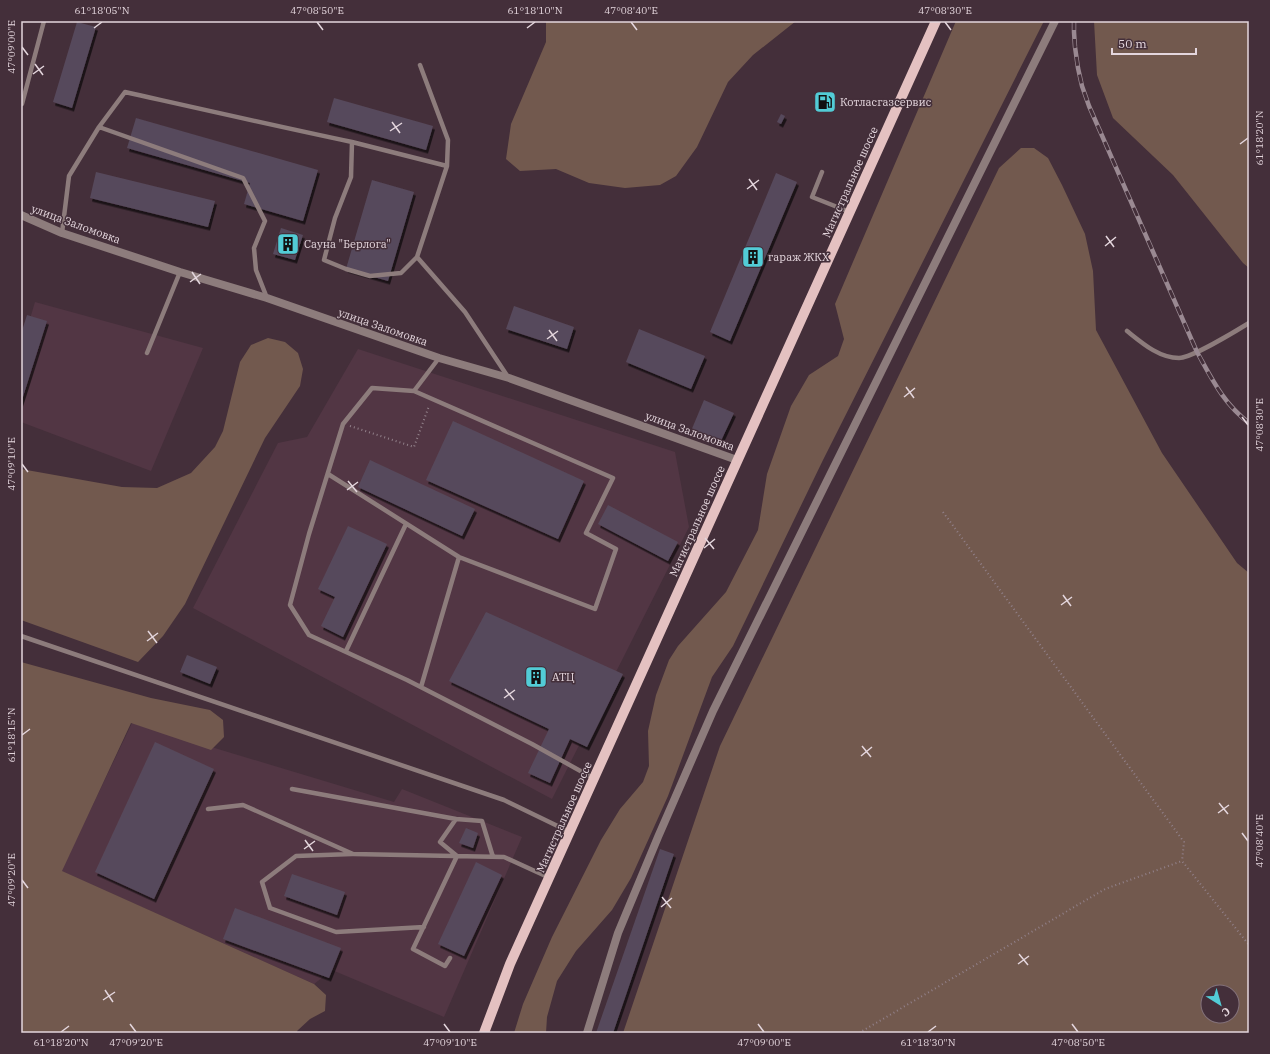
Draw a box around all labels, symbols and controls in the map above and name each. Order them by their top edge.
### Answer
text: 61°18'05"N [75,4,130,17]
text: 47°08'50"E [290,4,344,17]
text: 61°18'10"N [508,4,563,17]
text: 47°08'40"E [604,4,658,17]
text: 47°08'30"E [918,4,972,17]
text: 47°09'00"E [5,20,18,74]
scale bar [1112,30,1196,56]
text: 50 m [1118,36,1147,51]
fuel station icon: Котласгазсервис [812,89,838,115]
place label: Котласгазсервис [840,95,932,109]
text: 61°18'20"N [1253,110,1266,166]
street label: Магистральное шоссе [819,124,881,240]
street label: улица Заломовка [30,201,122,247]
building icon: Сауна "Берлога" [275,231,301,257]
place label: Сауна "Берлога" [304,237,391,251]
building icon: гараж ЖКХ [740,244,766,270]
place label: гараж ЖКХ [768,250,830,264]
street label: улица Заломовка [336,305,430,349]
text: 47°08'30"E [1253,398,1266,452]
street label: улица Заломовка [644,408,736,454]
text: 47°09'10"E [5,437,18,491]
street label: Магистральное шоссе [666,463,728,579]
building icon: АТЦ [523,664,549,690]
place label: АТЦ [552,670,575,684]
text: 61°18'15"N [5,707,18,763]
street label: Магистральное шоссе [533,759,595,875]
text: 47°08'40"E [1253,814,1266,868]
text: 47°09'20"E [5,853,18,907]
north arrow [1200,984,1240,1024]
text: С [1219,1004,1233,1020]
text: 61°18'20"N [34,1036,89,1049]
text: 47°09'20"E [109,1036,163,1049]
text: 47°09'10"E [423,1036,477,1049]
text: 47°09'00"E [737,1036,791,1049]
text: 61°18'30"N [901,1036,956,1049]
text: 47°08'50"E [1051,1036,1105,1049]

